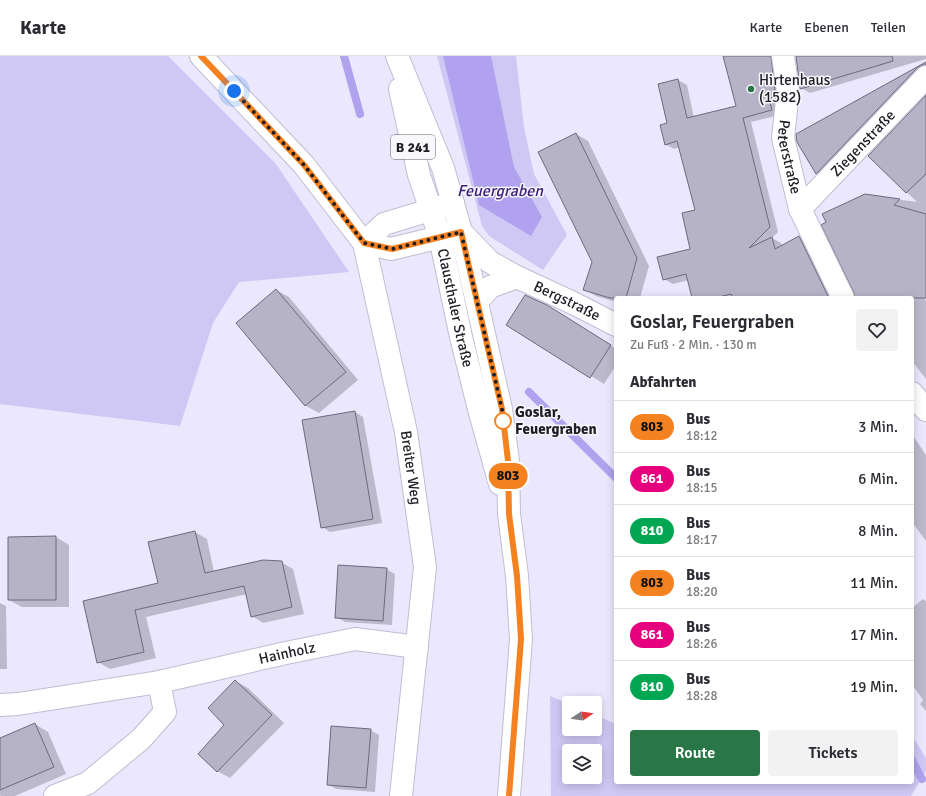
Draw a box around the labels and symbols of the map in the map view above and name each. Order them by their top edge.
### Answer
place label: Hirtenhaus (1582) [759,71,831,106]
your location [224,81,244,101]
marker: Hirtenhaus (1582) [746,84,756,94]
street label: Ziegenstraße [827,106,899,180]
street label: Peterstraße [774,119,805,196]
road number: B 241 [391,135,435,159]
water label: Feuergraben [457,181,544,201]
street label: Clausthaler Straße [434,247,477,369]
street label: Bergstraße [531,277,603,324]
place label: Goslar, Feuergraben [515,403,597,438]
marker: Goslar, Feuergraben [494,412,512,430]
street label: Breiter Weg [397,429,425,506]
line badge: 803 [485,463,531,489]
street label: Hainholz [257,638,317,668]
north arrow [562,696,602,736]

